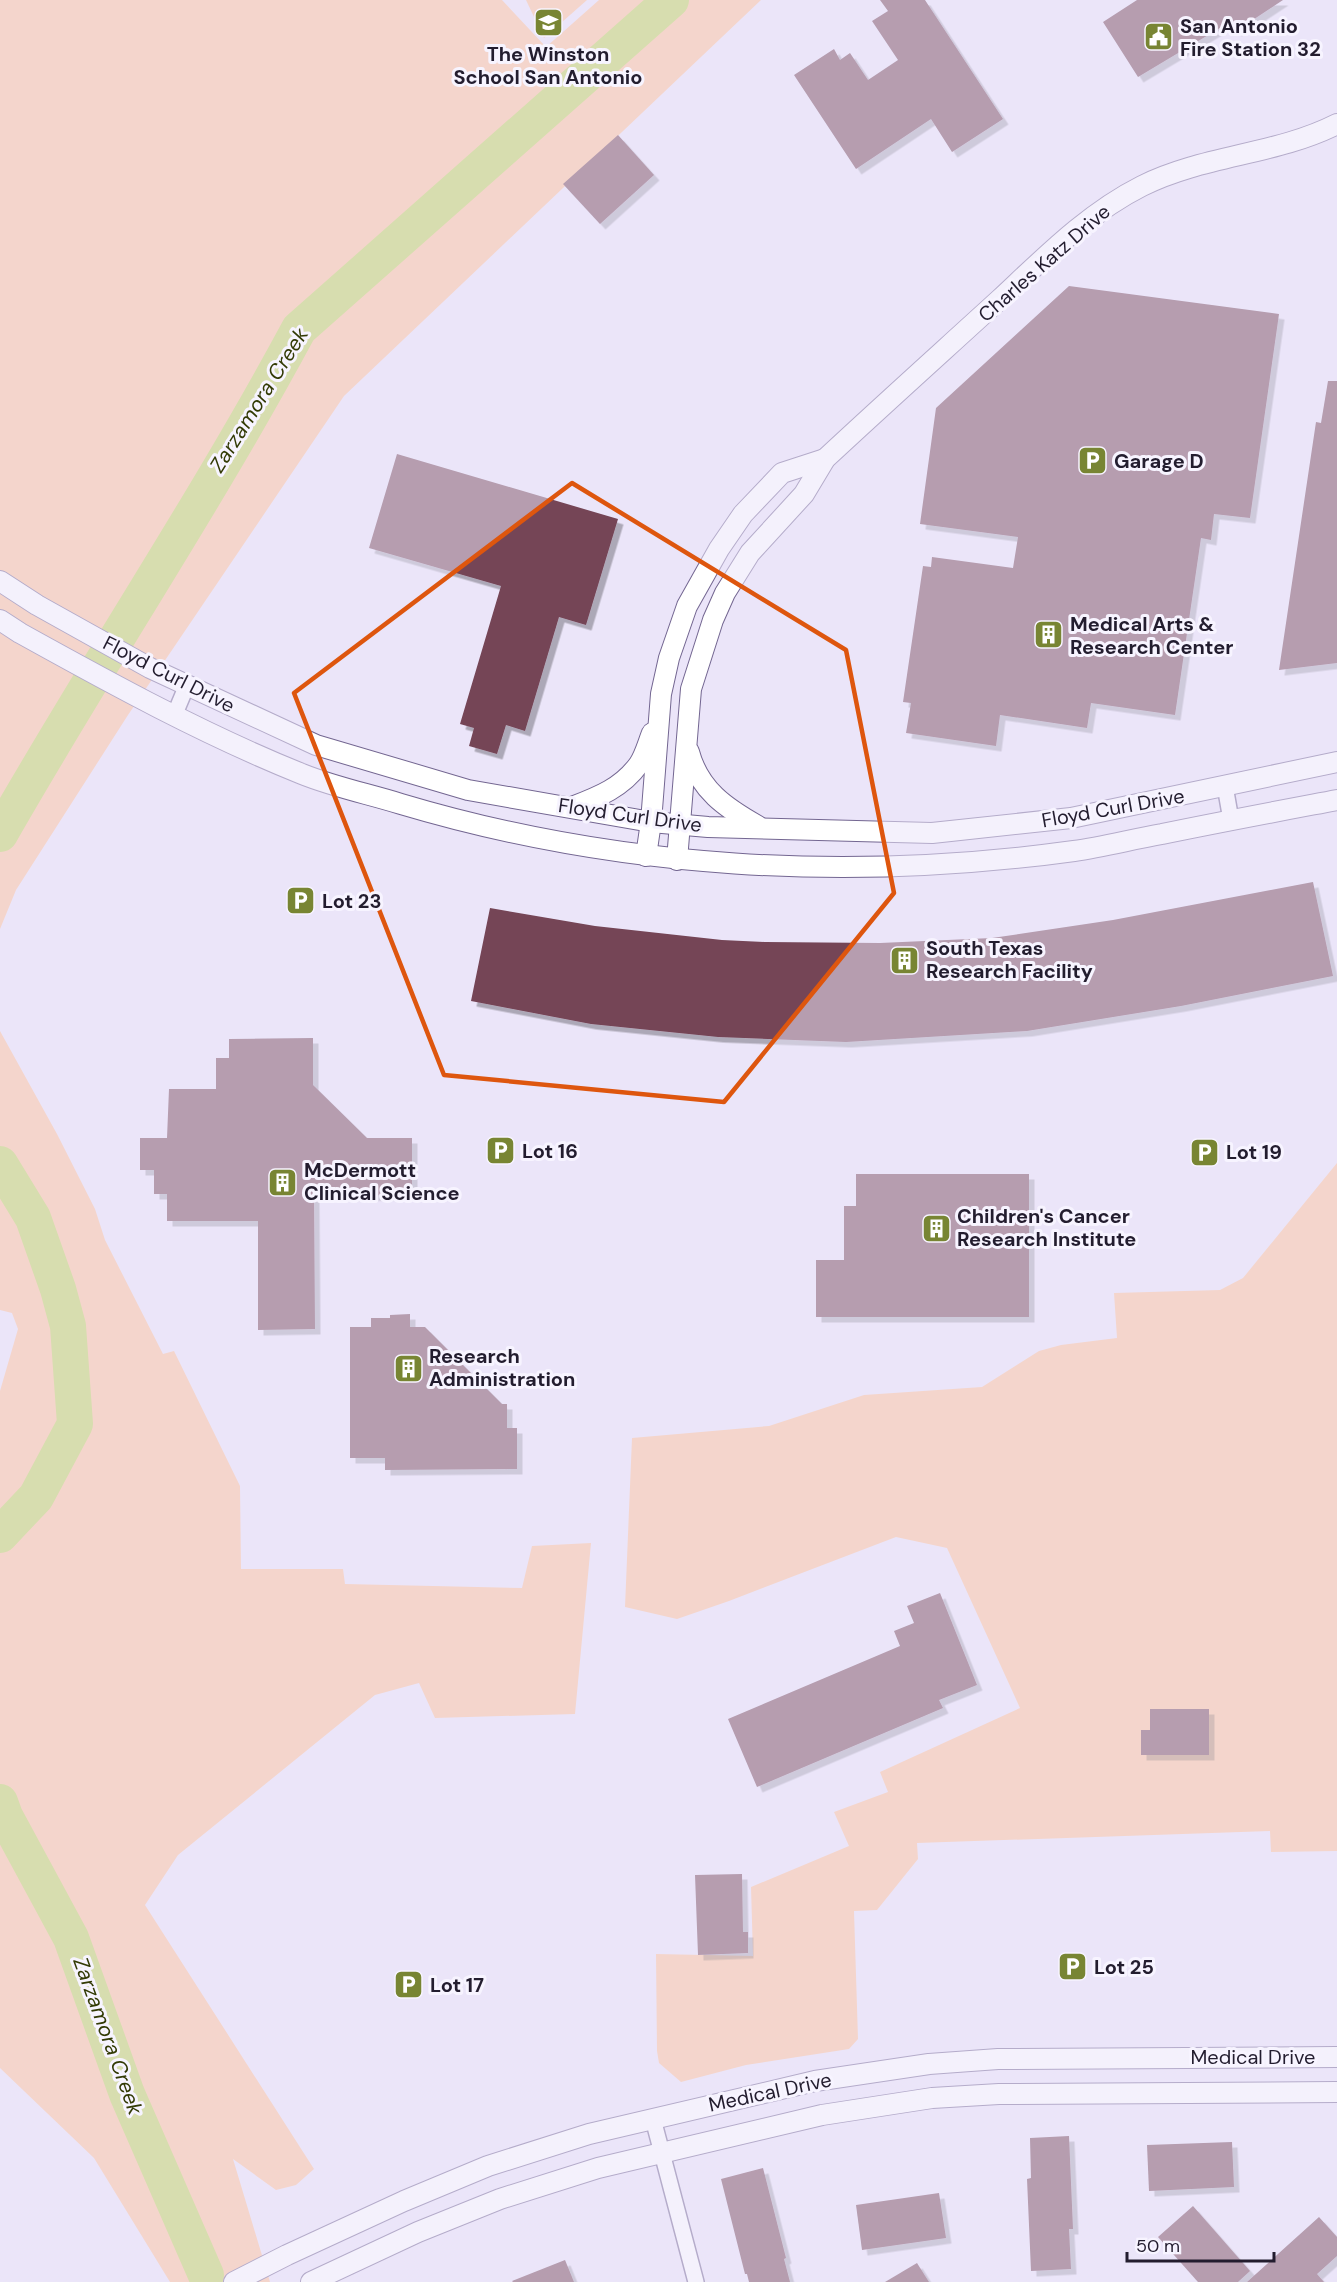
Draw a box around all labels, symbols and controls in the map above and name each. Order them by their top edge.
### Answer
school or university icon: The Winston School San Antonio [532,7,564,39]
place label: San Antonio Fire Station 32 [1180,13,1321,62]
public building icon: San Antonio Fire Station 32 [1143,21,1175,53]
place label: The Winston School San Antonio [453,41,643,90]
street label: Charles Katz Drive [973,198,1115,328]
water label: Zarzamora Creek [203,322,315,478]
parking icon: Garage D [1077,445,1109,477]
place label: Garage D [1114,448,1204,474]
place label: Medical Arts & Research Center [1070,611,1233,660]
building icon: Medical Arts & Research Center [1033,619,1065,651]
street label: Floyd Curl Drive [99,630,239,718]
street label: Floyd Curl Drive [1040,783,1186,833]
street label: Floyd Curl Drive [557,792,703,838]
parking icon: Lot 23 [285,885,317,917]
place label: Lot 23 [322,888,381,914]
place label: South Texas Research Facility [926,935,1093,984]
building icon: South Texas Research Facility [889,944,921,976]
parking icon: Lot 16 [485,1135,517,1167]
parking icon: Lot 19 [1189,1136,1221,1168]
place label: Lot 16 [522,1138,578,1164]
place label: Lot 19 [1226,1139,1282,1165]
place label: McDermott Clinical Science [304,1157,460,1206]
building icon: McDermott Clinical Science [267,1166,299,1198]
place label: Children's Cancer Research Institute [957,1203,1136,1252]
building icon: Children's Cancer Research Institute [920,1212,952,1244]
place label: Research Administration [429,1343,575,1392]
building icon: Research Administration [392,1352,424,1384]
parking icon: Lot 25 [1057,1951,1089,1983]
water label: Zarzamora Creek [67,1953,150,2119]
place label: Lot 25 [1094,1954,1154,1980]
parking icon: Lot 17 [393,1969,425,2001]
place label: Lot 17 [430,1972,484,1998]
street label: Medical Drive [1191,2044,1315,2070]
street label: Medical Drive [706,2066,834,2118]
scale bar [1127,2225,1274,2263]
text: 50 m [1136,2234,1180,2258]

